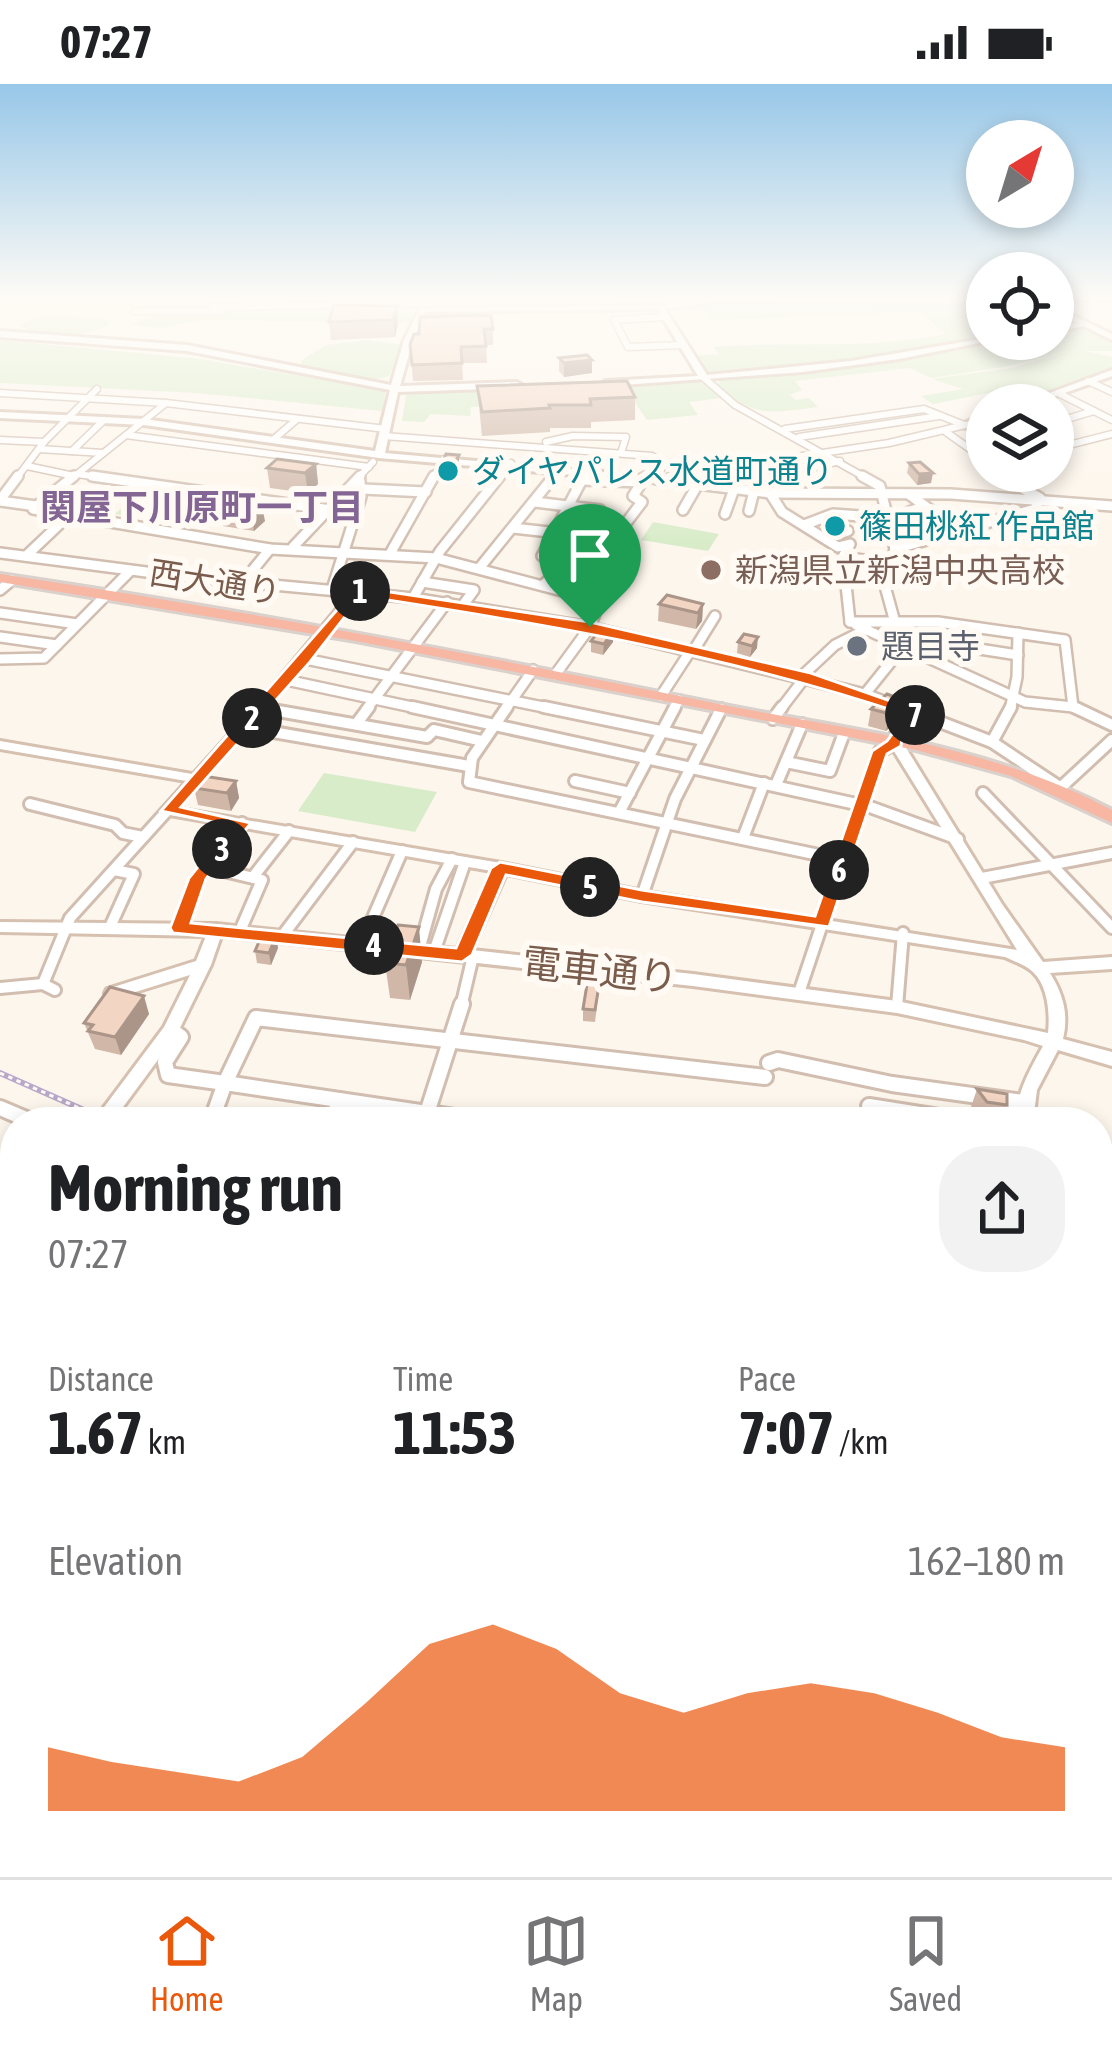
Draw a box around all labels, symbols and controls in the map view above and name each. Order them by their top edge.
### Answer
text: 07:27 [60,16,153,68]
north arrow [966,120,1074,228]
map controls [966,120,1074,492]
button: locate [966,252,1074,360]
button: layers [966,384,1074,492]
place label: ダイヤパレス水道町通り [472,452,833,490]
marker: ダイヤパレス水道町通り [435,458,461,484]
district label: 関屋下川原町一丁目 [40,486,364,528]
pin [539,504,641,627]
place label: 篠田桃紅 作品館 [859,507,1095,545]
marker: 篠田桃紅 作品館 [822,513,848,539]
icon: arrive [557,522,623,588]
place label: 新潟県立新潟中央高校 [735,551,1065,589]
street label: 西大通り [147,553,283,611]
marker: 新潟県立新潟中央高校 [698,557,724,583]
pin: 1 [330,561,390,621]
text: 1 [352,572,368,610]
place label: 題目寺 [881,627,980,665]
marker: 題目寺 [844,633,870,659]
pin: 7 [885,685,945,745]
pin: 2 [222,688,282,748]
text: 7 [907,696,923,734]
text: 2 [244,699,260,737]
pin: 3 [192,819,252,879]
text: 3 [214,830,230,868]
pin: 6 [809,840,869,900]
text: 6 [831,851,847,889]
pin: 5 [560,857,620,917]
text: 5 [582,868,598,906]
pin: 4 [344,915,404,975]
text: 4 [366,926,382,964]
street label: 電車通り [520,940,680,1000]
button: share [939,1146,1065,1272]
text: Morning run [48,1149,343,1225]
text: 07:27 [48,1232,128,1276]
text: Distance [48,1360,154,1398]
text: Time [393,1360,453,1398]
text: Pace [738,1360,796,1398]
text: 1.67 [48,1398,143,1467]
text: 11:53 [393,1398,516,1467]
text: 7:07 [738,1398,834,1467]
text: km [143,1423,186,1461]
text: /km [834,1423,888,1461]
text: Elevation [48,1539,183,1583]
text: 162–180 m [908,1539,1065,1583]
tab: Home [150,1908,223,2018]
tab: Map [523,1908,589,2018]
tab: Saved [889,1908,962,2018]

